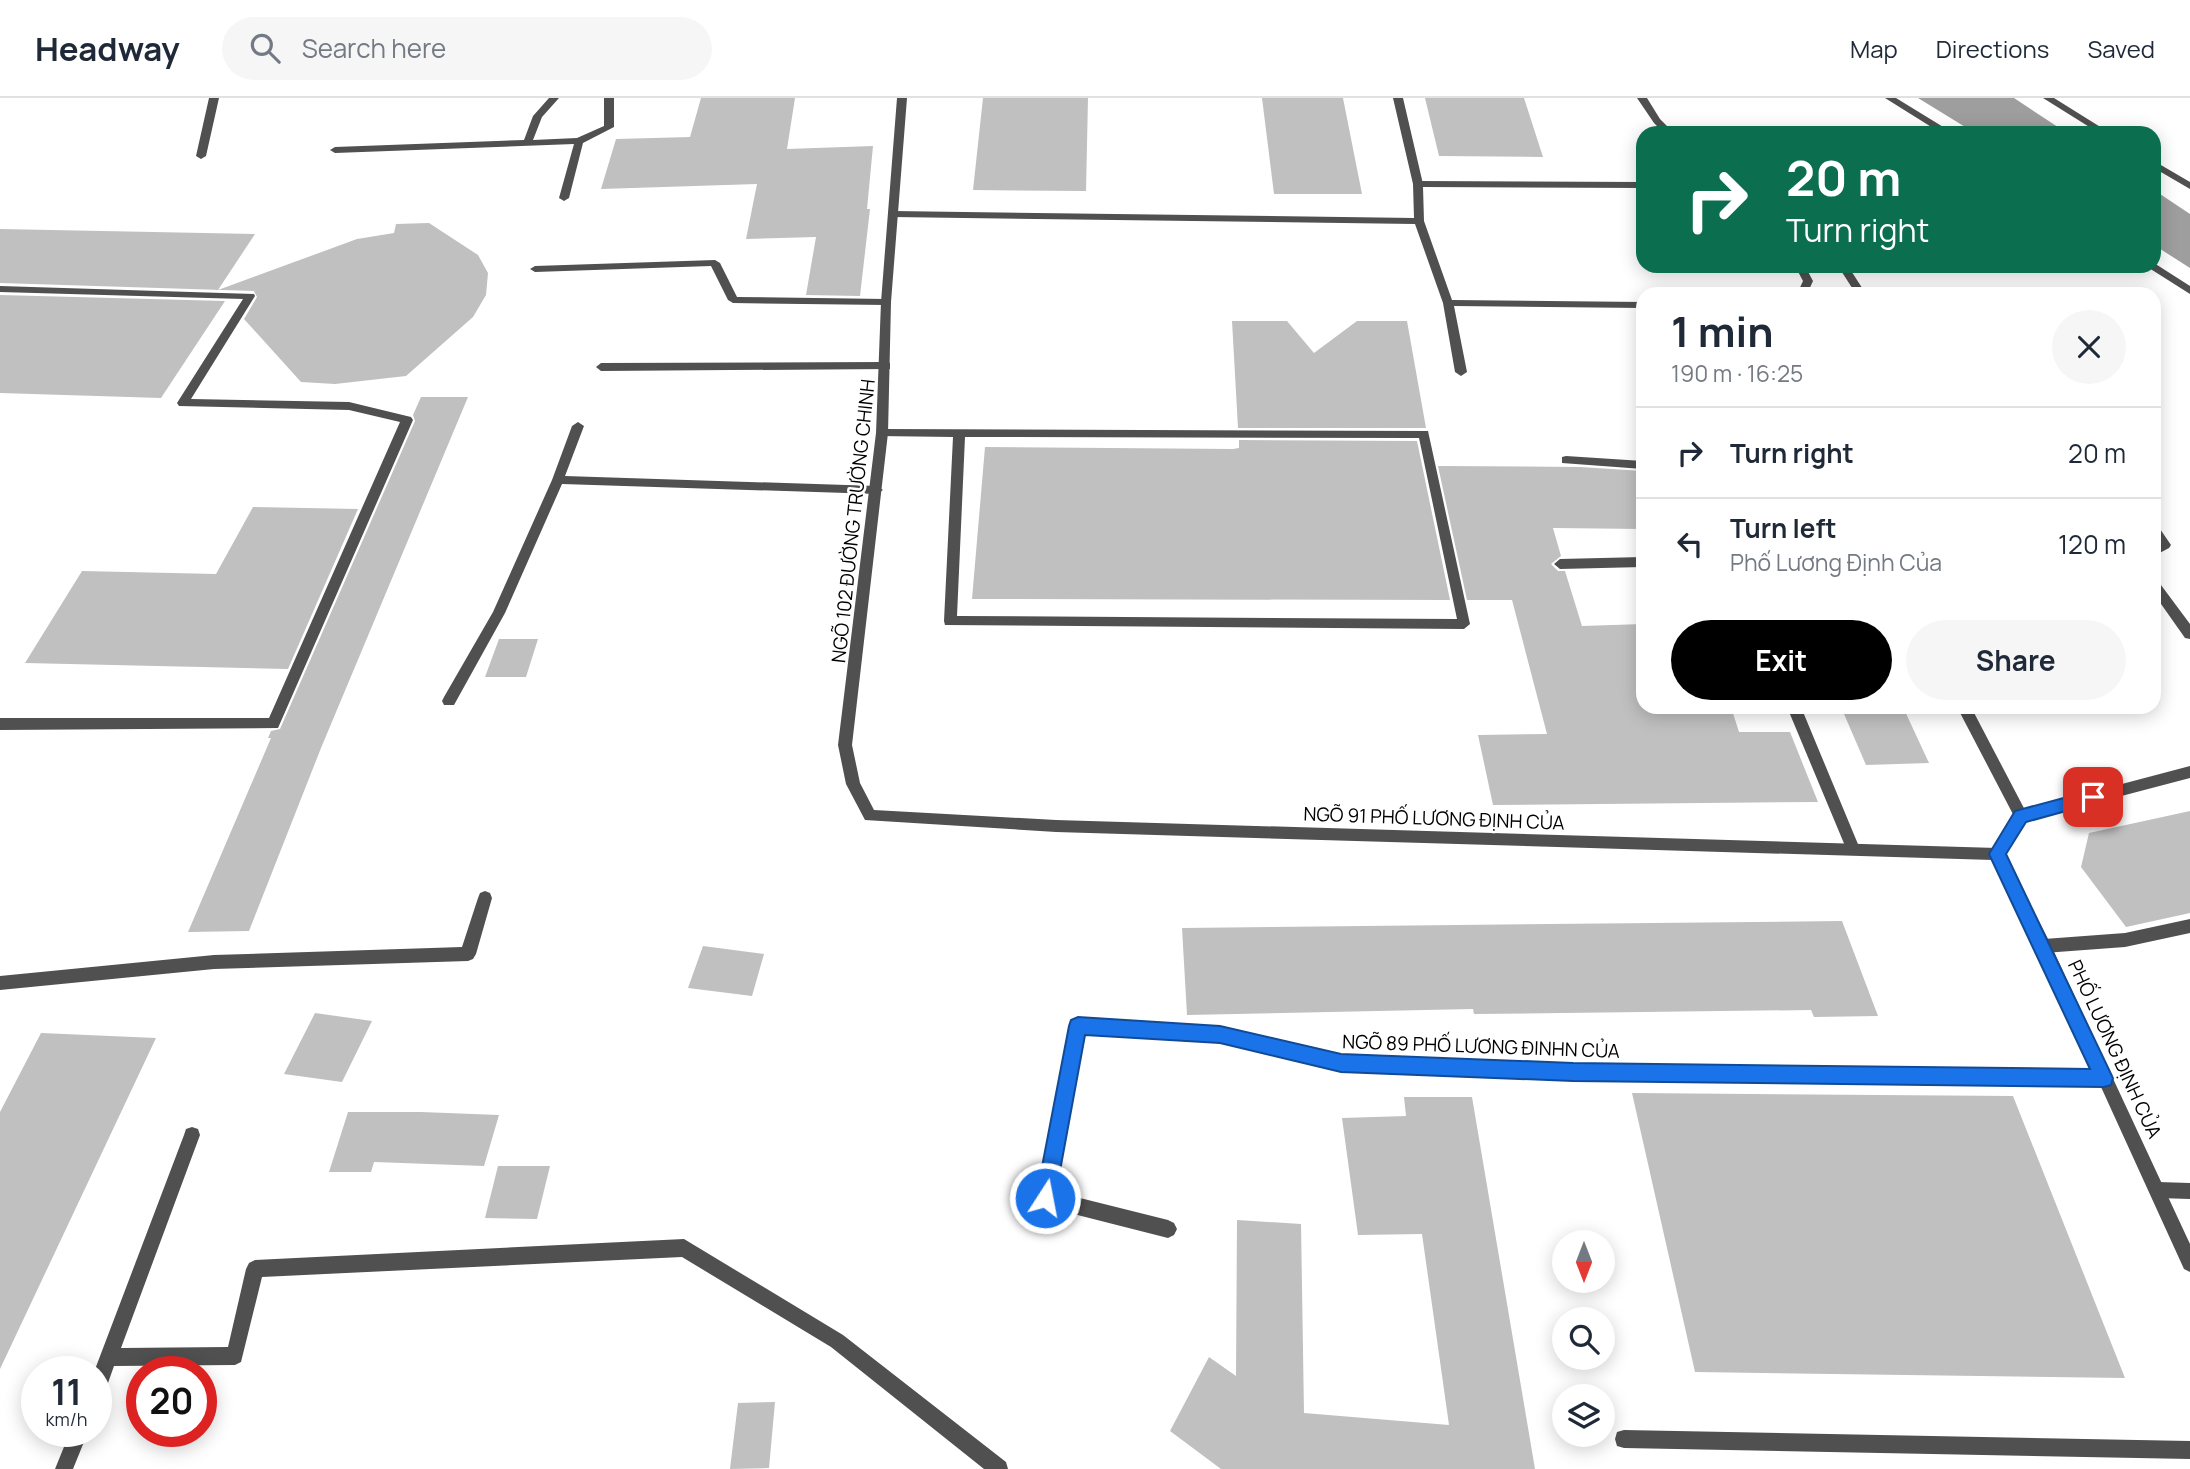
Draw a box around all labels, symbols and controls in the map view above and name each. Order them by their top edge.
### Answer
search box [222,17,712,80]
text: Headway [35,26,180,71]
icon: search [246,29,284,67]
text: Search here [302,30,446,66]
text: Map [1850,32,1898,65]
text: Directions [1936,32,2049,65]
text: Saved [2087,32,2155,65]
text: 20 m [1786,144,1901,211]
icon: right [1671,154,1762,245]
text: Turn right [1786,208,1929,252]
text: 1 min [1671,302,1774,360]
button: close [2052,310,2126,384]
text: 190 m · 16:25 [1671,357,1803,389]
street label: NGÕ 102 ĐƯỜNG TRƯỜNG CHINH [825,378,881,664]
icon: right [1671,434,1709,472]
text: Turn right [1730,435,1854,471]
text: 20 m [2068,435,2126,471]
text: Turn left [1730,510,1837,546]
icon: left [1671,525,1709,563]
text: 120 m [2058,526,2126,562]
text: Phố Lương Định Của [1730,546,1942,578]
button: Exit [1671,620,1892,700]
button: Share [1906,620,2126,700]
pin [2063,767,2123,827]
icon: arrive [2074,778,2112,816]
street label: NGÕ 91 PHỐ LƯƠNG ĐỊNH CỦA [1303,798,1565,836]
street label: PHỐ LƯƠNG ĐỊNH CỦA [2062,955,2170,1143]
street label: NGÕ 89 PHỐ LƯƠNG ĐINHN CỦA [1342,1026,1620,1064]
position arrow [1008,1161,1082,1235]
north arrow [1552,1230,1615,1293]
map controls [1552,1230,1615,1447]
button: search [1552,1307,1615,1370]
speed limit sign: 20 [126,1356,217,1447]
text: 11 [51,1368,82,1416]
button: layers [1552,1384,1615,1447]
text: km/h [46,1407,87,1431]

